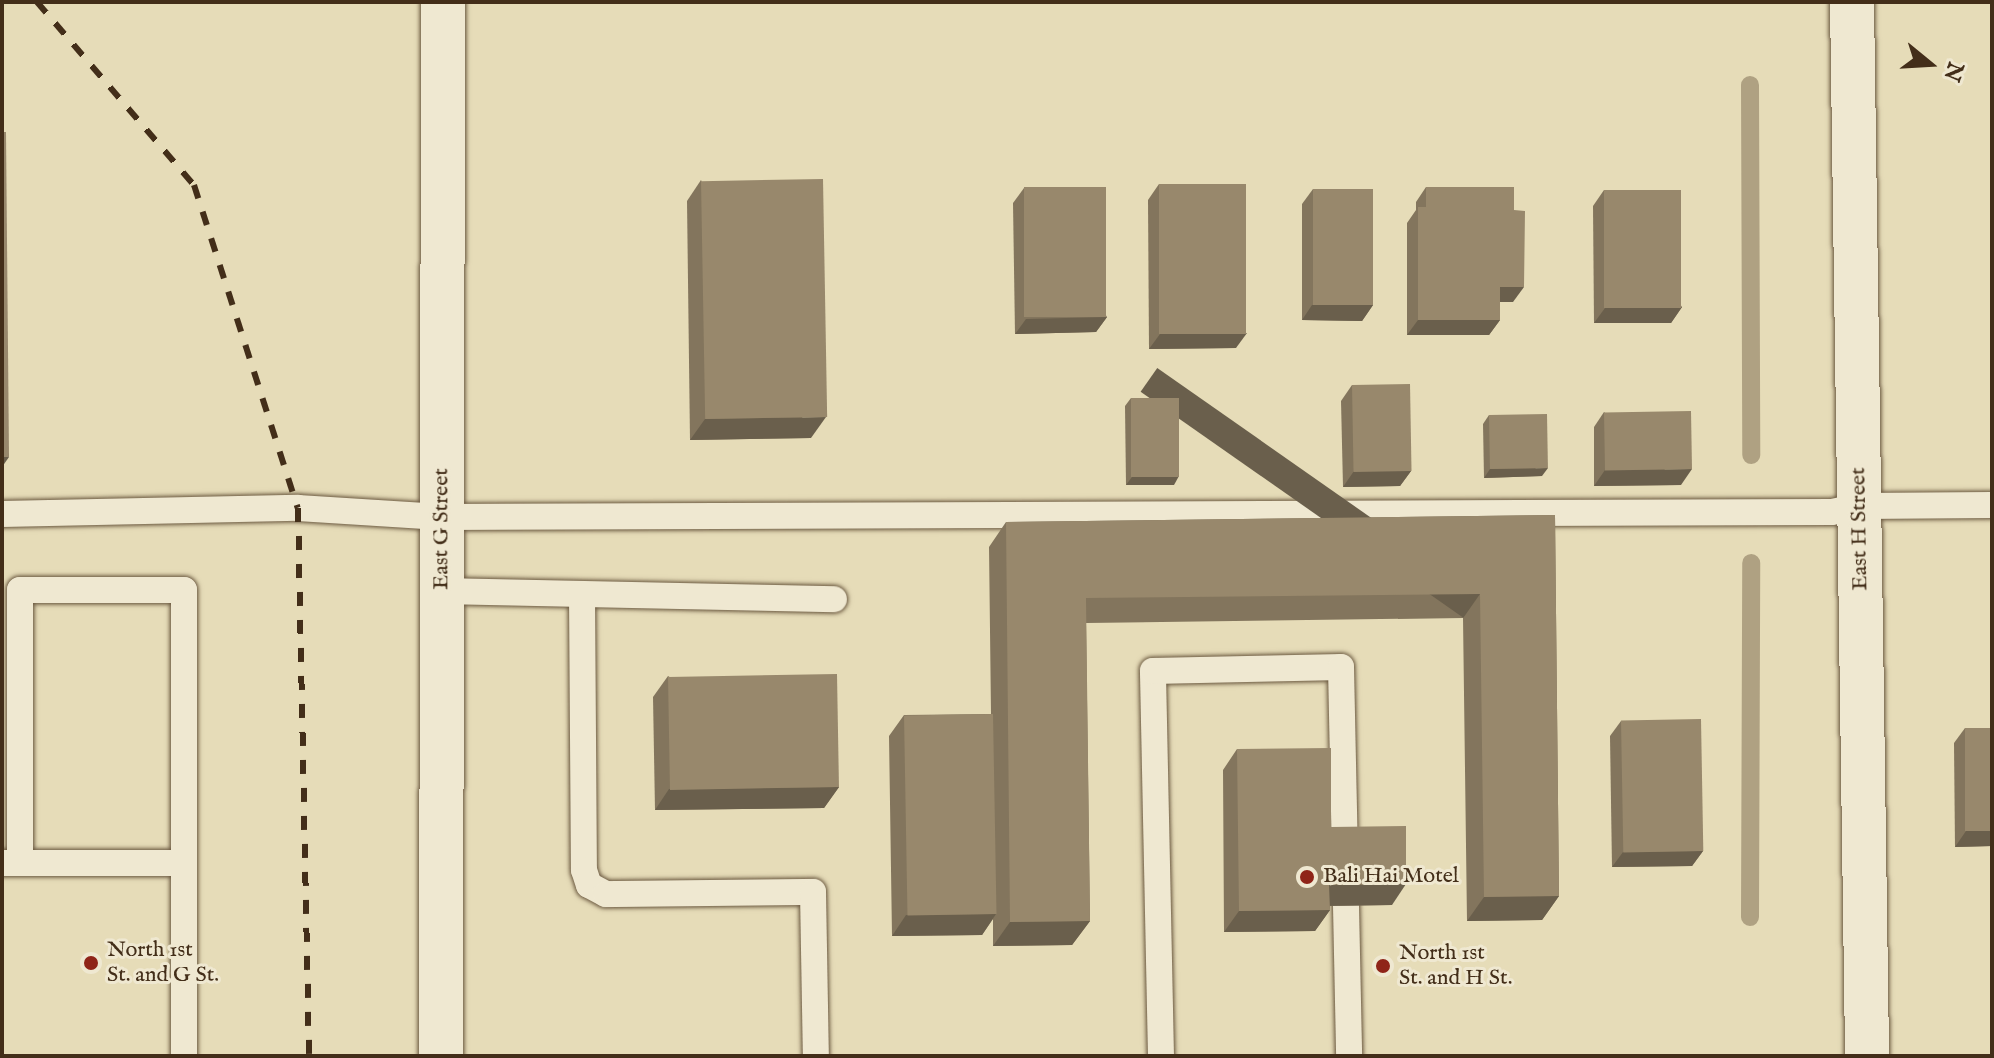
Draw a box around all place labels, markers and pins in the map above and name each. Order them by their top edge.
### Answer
place label: Bali Hai Motel [1323,864,1459,890]
marker: Bali Hai Motel [1298,868,1316,886]
place label: North 1st St. and G St. [107,937,219,988]
place label: North 1st St. and H St. [1399,940,1512,992]
marker: North 1st St. and G St. [82,954,100,972]
marker: North 1st St. and H St. [1374,957,1392,975]

